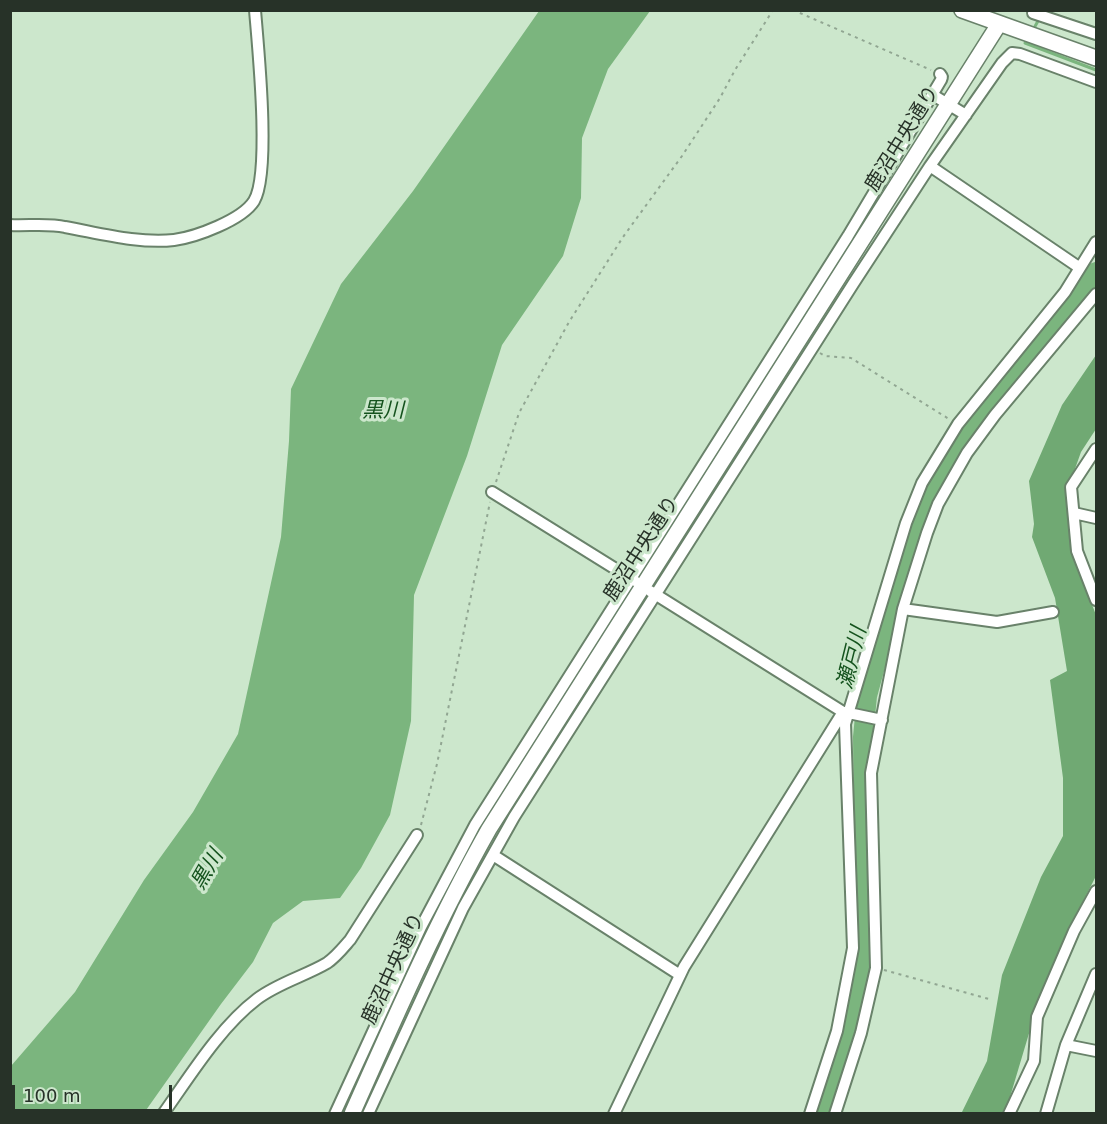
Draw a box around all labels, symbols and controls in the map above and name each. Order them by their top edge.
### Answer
street label: 鹿沼中央通り [861,82,945,196]
water label: 黒川 [362,399,404,425]
street label: 鹿沼中央通り [599,492,685,606]
water label: 瀬戸川 [833,624,873,692]
water label: 黒川 [187,846,229,894]
street label: 鹿沼中央通り [358,910,430,1028]
scale bar [15,1073,176,1111]
text: 100 m [23,1085,81,1106]

